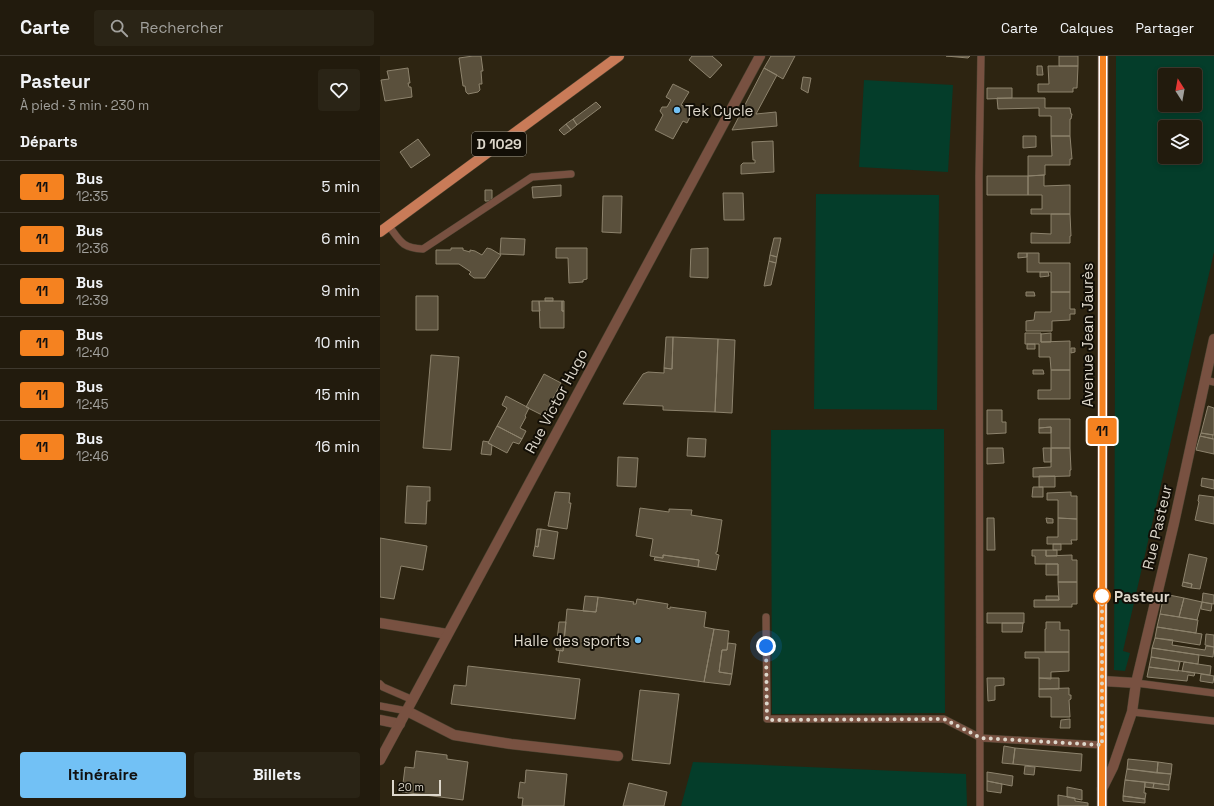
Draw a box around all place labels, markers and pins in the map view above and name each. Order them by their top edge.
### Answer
place label: Tek Cycle [685,101,754,120]
marker: Tek Cycle [672,105,682,115]
marker: Pasteur [1093,587,1111,605]
place label: Pasteur [1114,587,1170,606]
place label: Halle des sports [514,631,630,650]
marker: Halle des sports [633,635,643,645]

